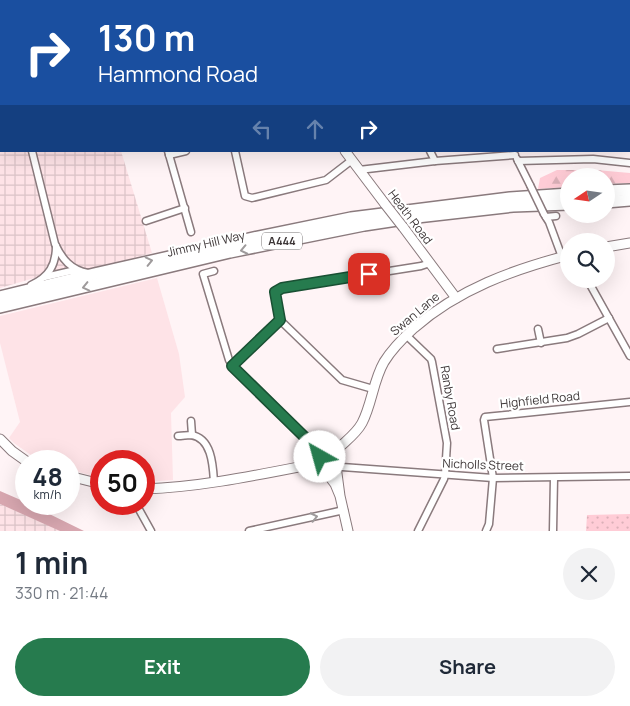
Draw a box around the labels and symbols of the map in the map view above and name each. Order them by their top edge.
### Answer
north arrow [560,168,615,222]
street label: Heath Road [384,186,437,248]
street label: Jimmy Hill Way [165,226,247,261]
road number: A444 [262,232,302,250]
one-way arrow [239,244,248,254]
pin [348,253,390,295]
one-way arrow [145,256,154,267]
one-way arrow [81,281,90,292]
street label: Swan Lane [386,288,443,339]
street label: Ranby Road [436,364,465,432]
street label: Highfield Road [499,387,581,412]
position arrow [293,430,345,482]
speed limit sign: 50 [90,450,155,515]
street label: Nicholls Street [442,455,524,474]
one-way arrow [309,512,318,523]

